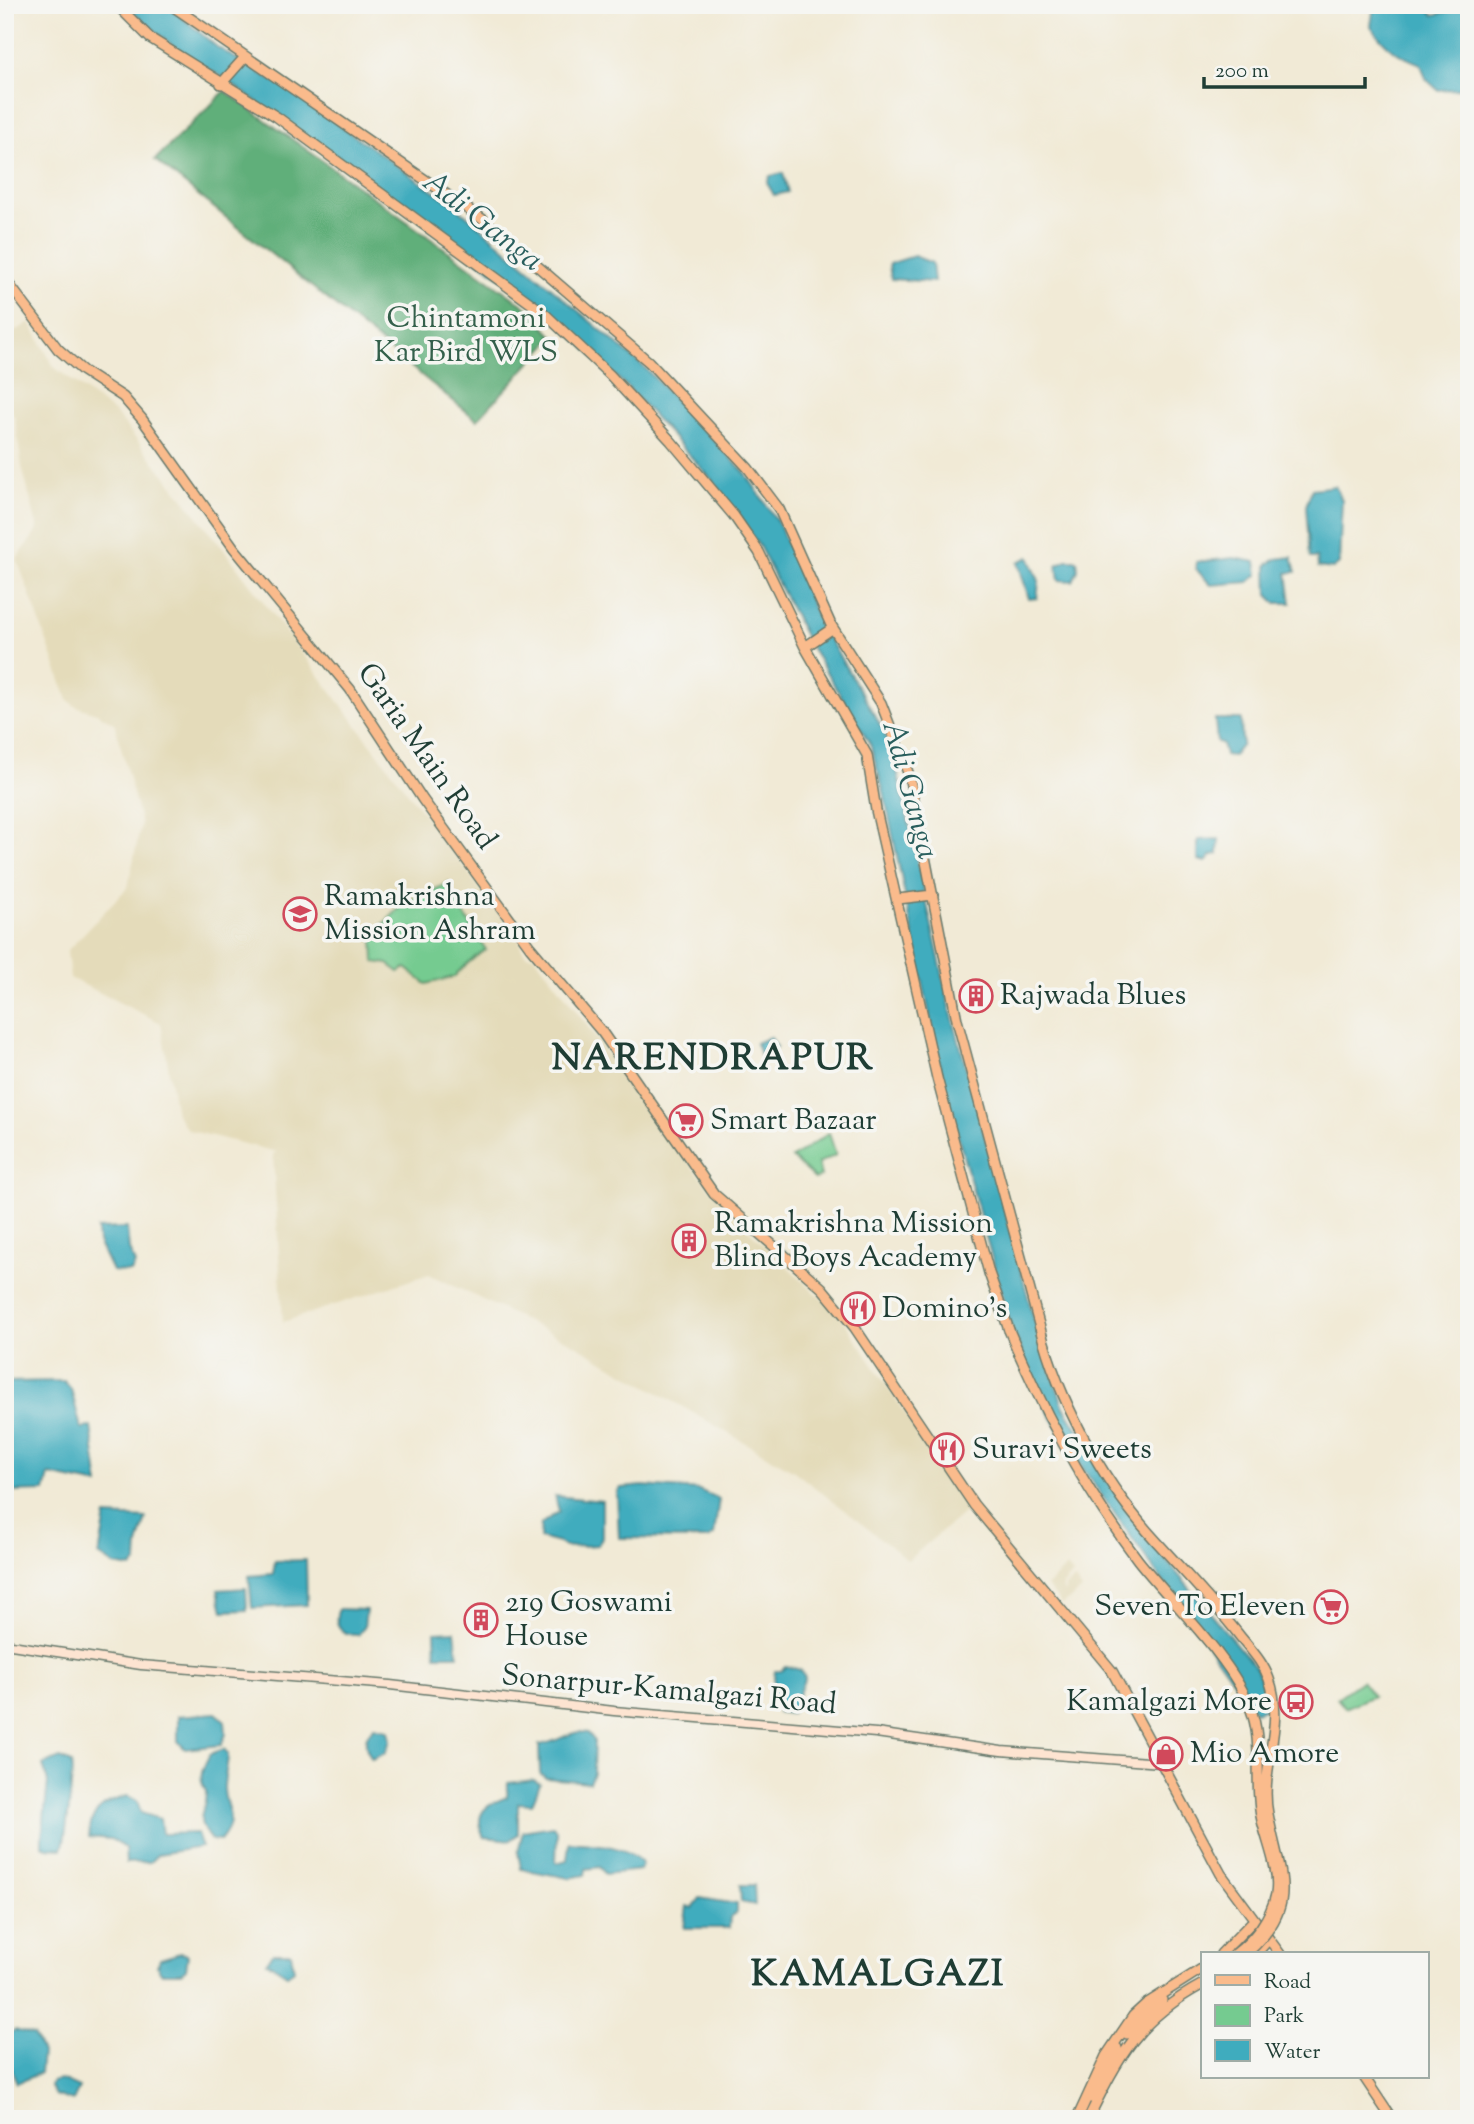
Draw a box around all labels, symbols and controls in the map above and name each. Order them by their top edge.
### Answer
scale bar [1204,46,1366,90]
text: 200 m [1215,57,1269,87]
water label: Adi Ganga [412,160,552,284]
park label: Chintamoni Kar Bird WLS [374,298,558,375]
street label: Garia Main Road [345,655,507,859]
water label: Adi Ganga [868,715,950,865]
place label: Ramakrishna Mission Ashram [324,876,536,953]
school or university icon: Ramakrishna Mission Ashram [281,895,319,933]
place label: Rajwada Blues [1000,975,1186,1018]
building icon: Rajwada Blues [957,977,995,1015]
district label: NARENDRAPUR [552,1033,875,1087]
place label: Smart Bazaar [710,1100,877,1143]
supermarket icon: Smart Bazaar [667,1102,705,1140]
place label: Ramakrishna Mission Blind Boys Academy [714,1203,993,1280]
building icon: Ramakrishna Mission Blind Boys Academy [670,1222,708,1260]
place label: Domino's [882,1288,1007,1331]
restaurant icon: Domino's [839,1290,877,1328]
place label: Suravi Sweets [972,1429,1152,1472]
restaurant icon: Suravi Sweets [928,1431,966,1469]
place label: 219 Goswami House [505,1582,672,1659]
place label: Seven To Eleven [1094,1586,1306,1629]
supermarket icon: Seven To Eleven [1312,1588,1350,1626]
building icon: 219 Goswami House [462,1601,500,1639]
street label: Sonarpur-Kamalgazi Road [500,1655,839,1727]
place label: Kamalgazi More [1066,1681,1272,1724]
bus stop icon: Kamalgazi More [1277,1683,1315,1721]
place label: Mio Amore [1190,1733,1339,1776]
shop icon: Mio Amore [1147,1735,1185,1773]
district label: KAMALGAZI [751,1949,1005,2003]
legend [1201,1952,1428,2078]
text: Road [1264,1968,1311,1998]
text: Park [1264,2002,1305,2032]
text: Water [1264,2038,1321,2068]

